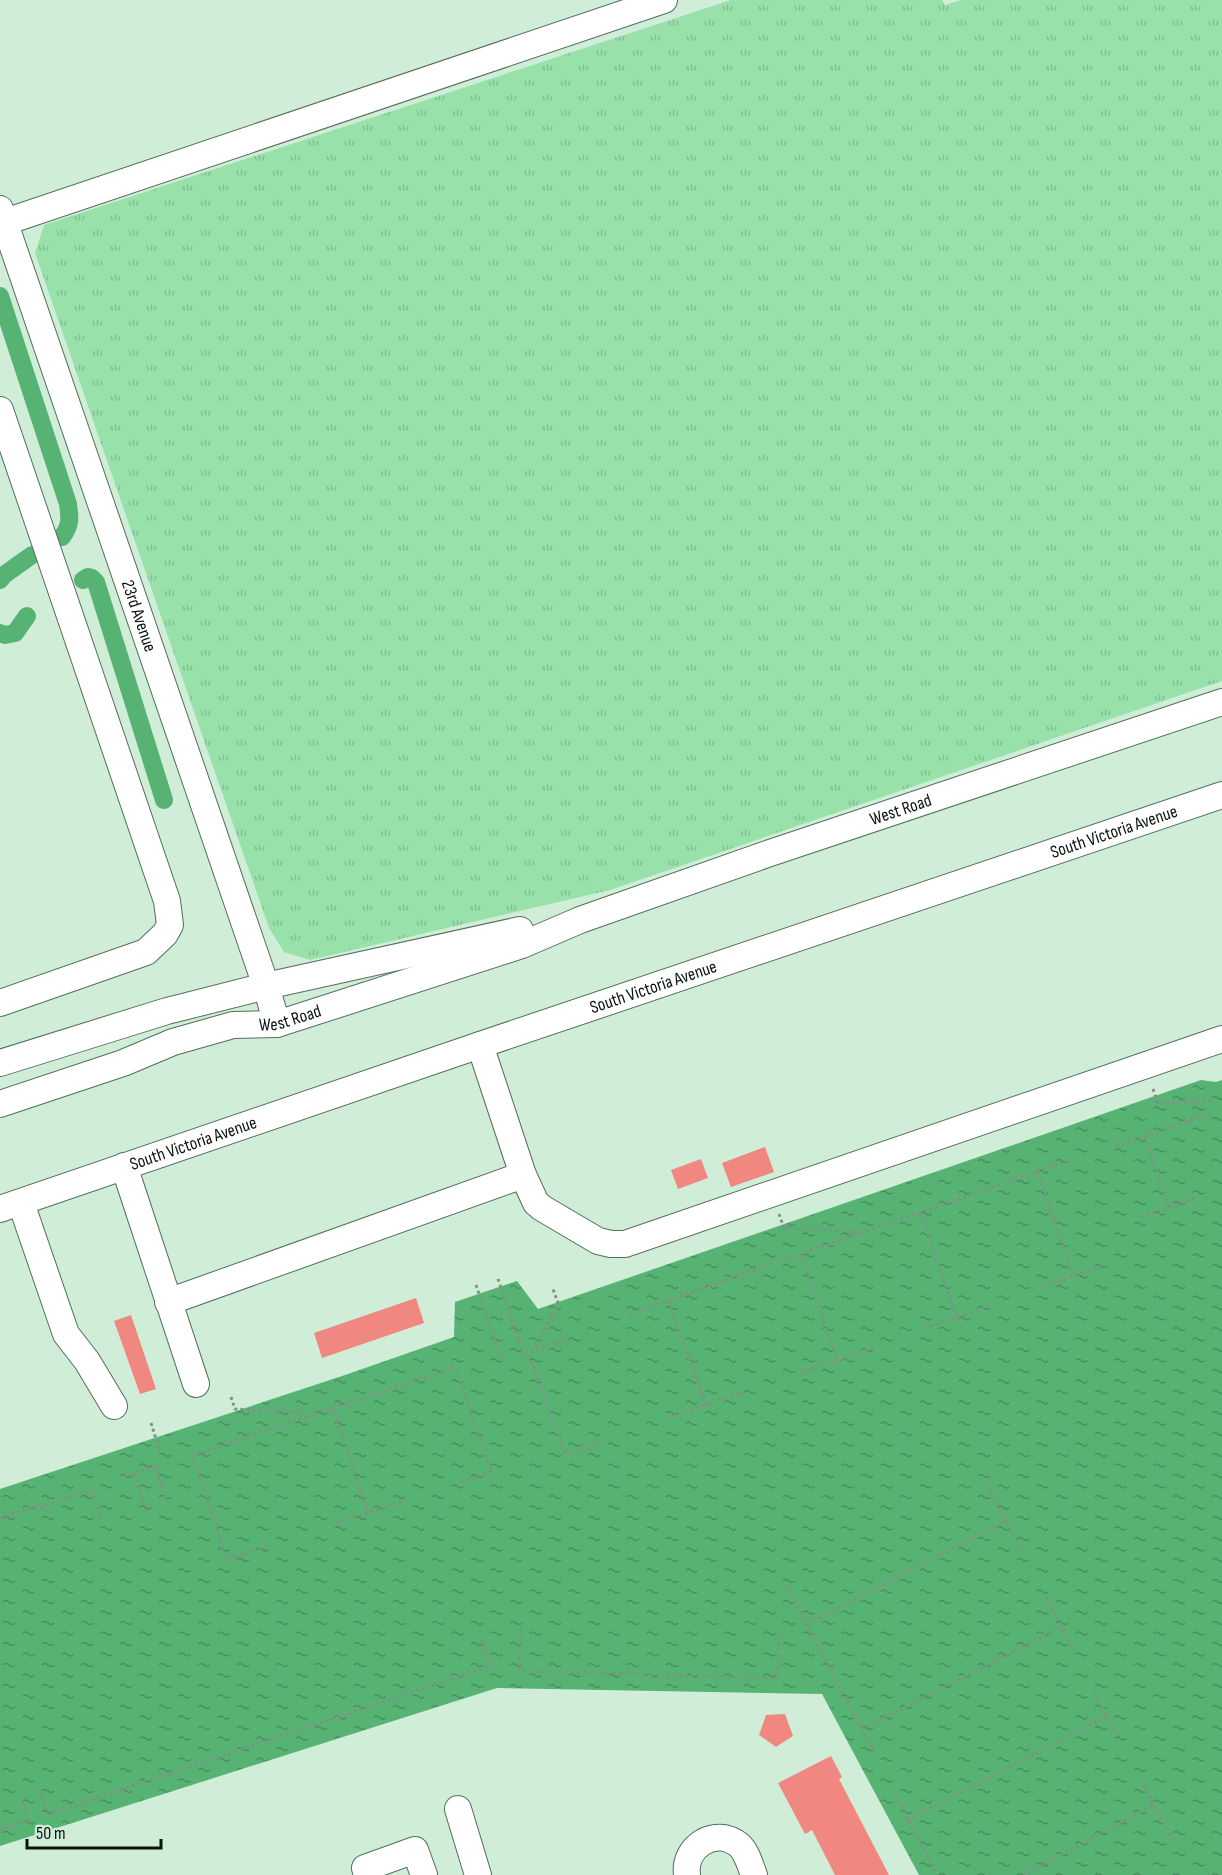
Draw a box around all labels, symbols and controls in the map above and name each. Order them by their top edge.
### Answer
street label: 23rd Avenue [117,577,161,654]
street label: West Road [867,789,934,829]
street label: South Victoria Avenue [1048,800,1180,863]
street label: South Victoria Avenue [587,956,719,1018]
street label: West Road [259,1000,324,1035]
street label: South Victoria Avenue [127,1112,259,1174]
scale bar [27,1812,160,1850]
text: 50 m [36,1823,66,1844]

